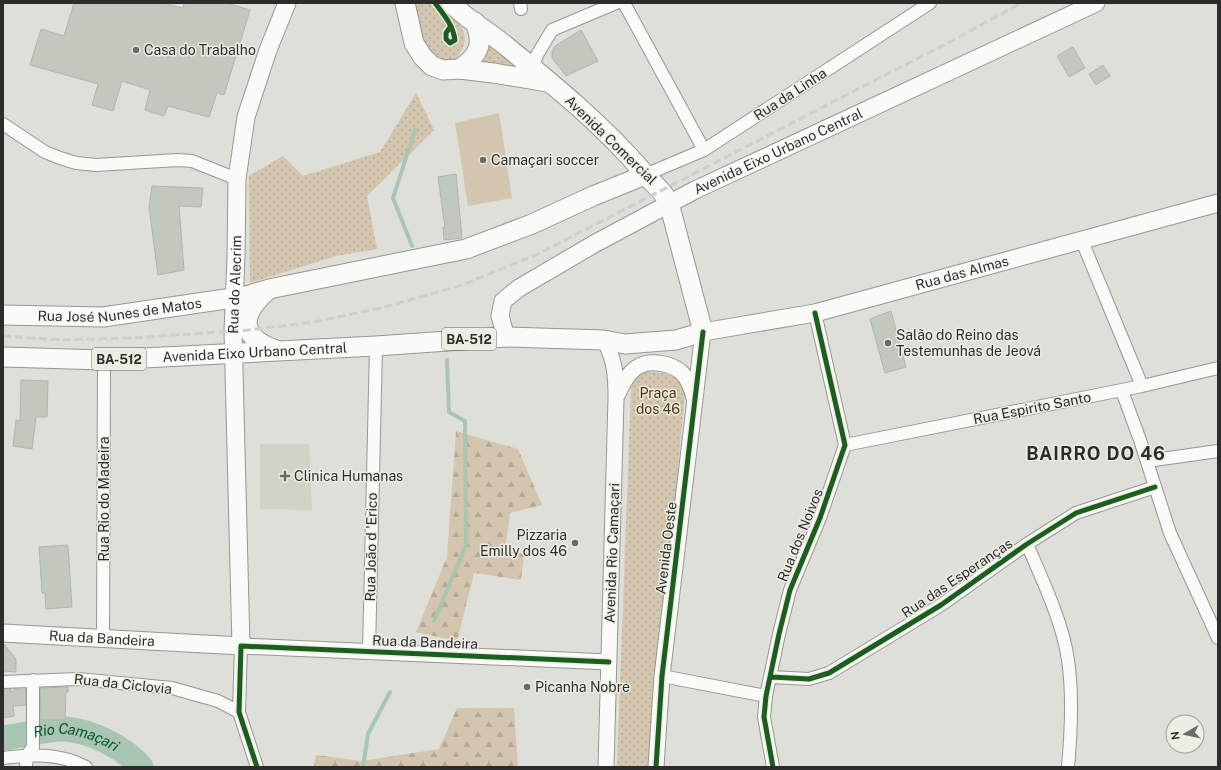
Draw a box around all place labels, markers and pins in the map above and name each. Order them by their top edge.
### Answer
place label: Casa do Trabalho [144,42,256,58]
marker: Casa do Trabalho [131,45,141,55]
place label: Camaçari soccer [491,152,599,168]
marker: Camaçari soccer [478,155,488,165]
place label: Salão do Reino das Testemunhas de Jeová [896,327,1041,359]
marker: Salão do Reino das Testemunhas de Jeová [883,338,893,348]
place label: Clinica Humanas [294,468,403,484]
marker: Clinica Humanas [279,470,291,482]
place label: Pizzaria Emilly dos 46 [480,527,567,559]
marker: Pizzaria Emilly dos 46 [570,538,580,548]
place label: Picanha Nobre [535,679,630,695]
marker: Picanha Nobre [522,682,532,692]

